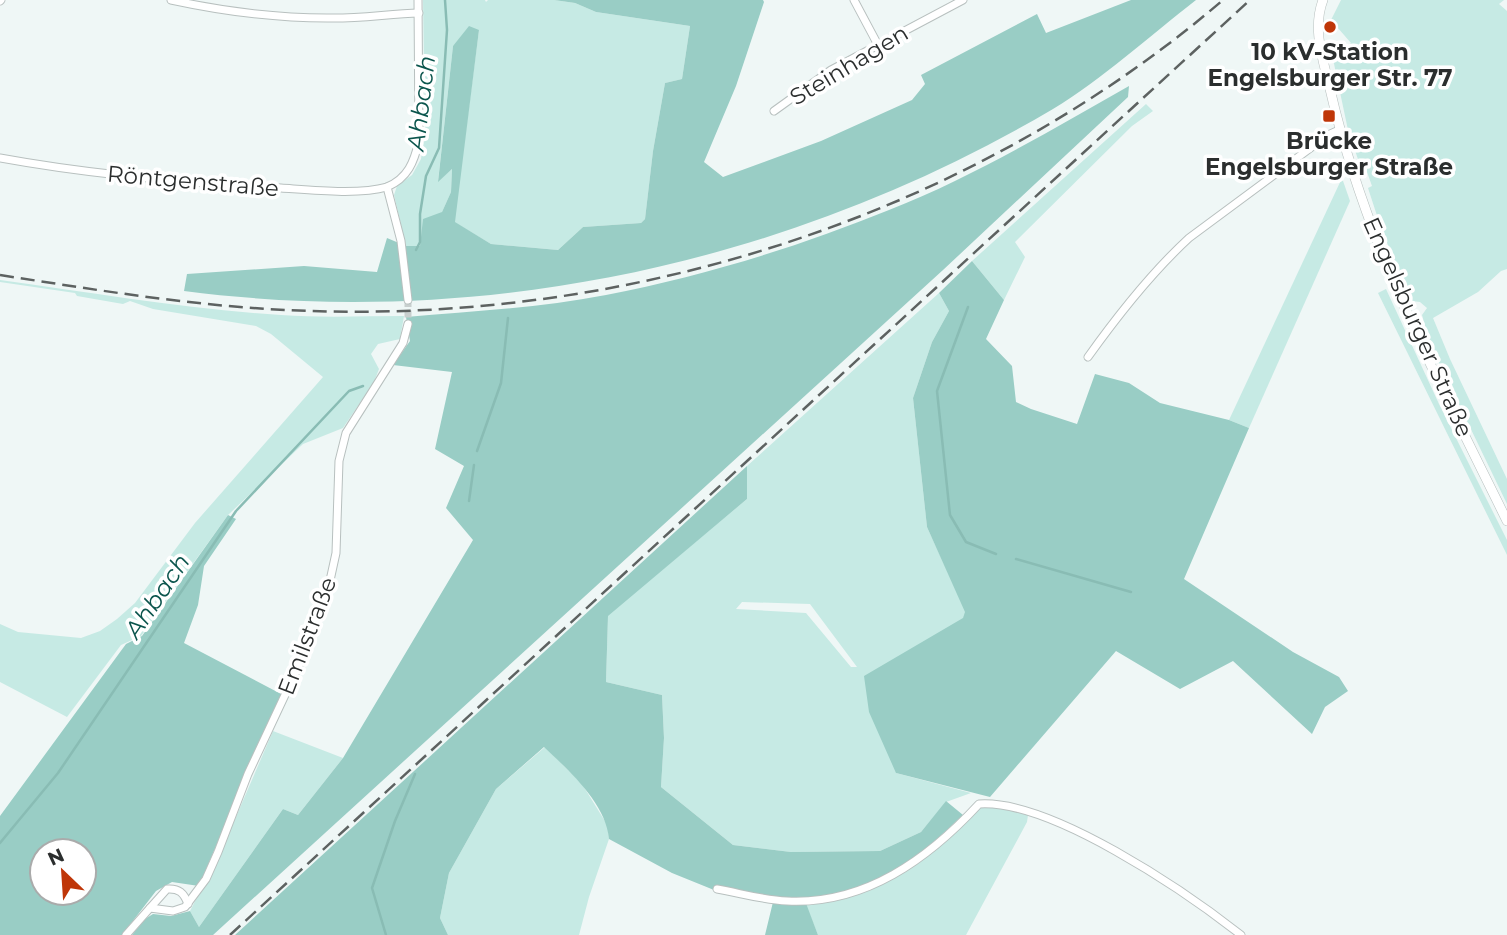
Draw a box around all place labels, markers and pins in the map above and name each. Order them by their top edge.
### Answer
marker: 10 kV-Station Engelsburger Str. 77 [1322,19,1338,35]
place label: 10 kV-Station Engelsburger Str. 77 [1207,38,1453,92]
marker: Brücke Engelsburger Straße [1321,108,1337,124]
place label: Brücke Engelsburger Straße [1205,127,1453,181]

